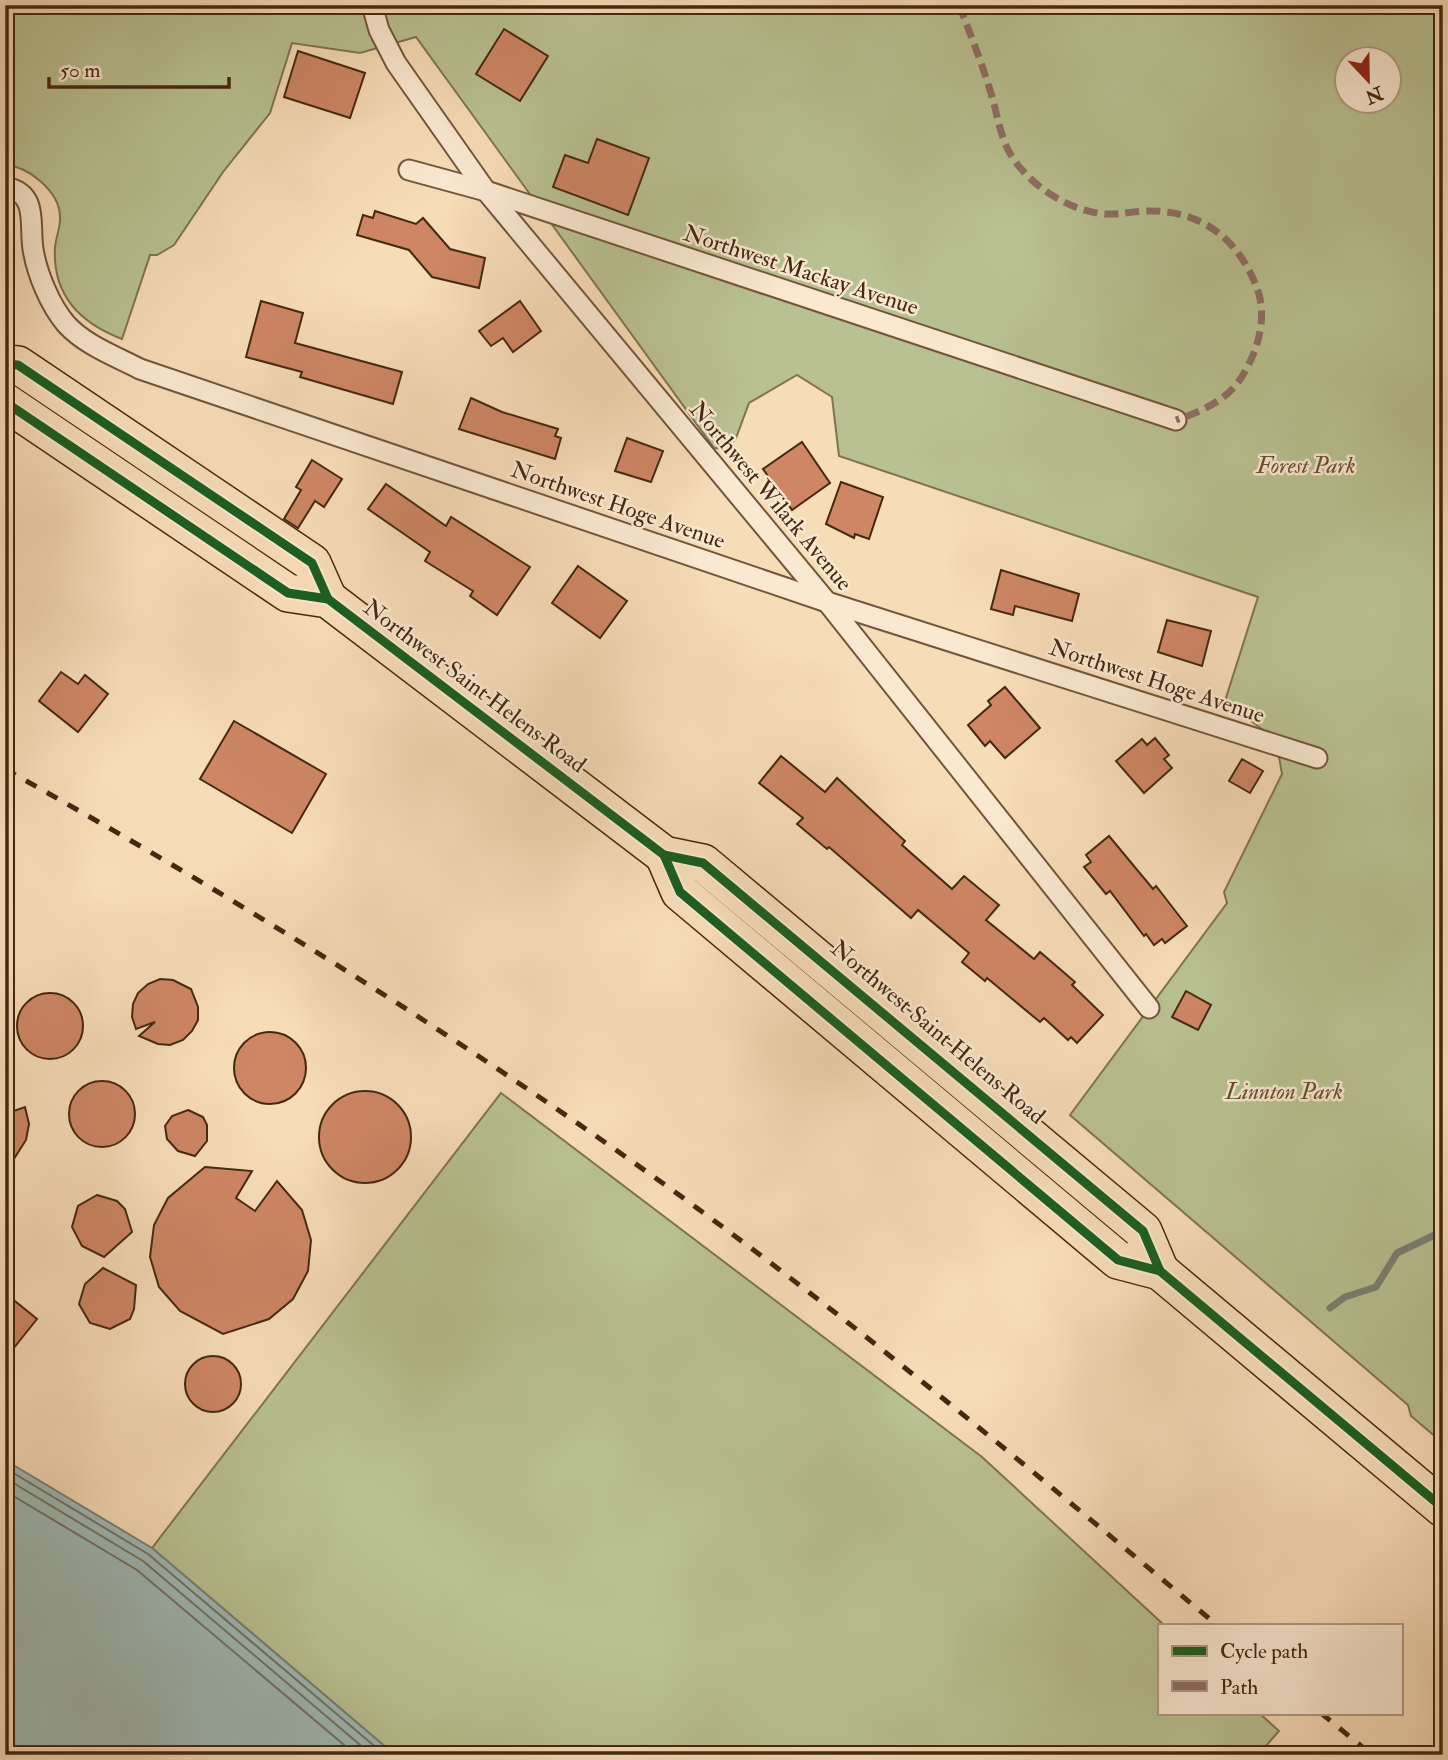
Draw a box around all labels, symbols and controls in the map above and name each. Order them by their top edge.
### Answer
scale bar [49,46,229,90]
north arrow [1332,46,1402,116]
text: 50 m [60,57,101,84]
text: N [1361,80,1387,110]
street label: Northwest Mackay Avenue [680,218,922,322]
street label: Northwest Wilark Avenue [683,395,859,597]
park label: Forest Park [1255,451,1356,480]
street label: Northwest Hoge Avenue [507,455,729,555]
street label: Northwest Saint Helens Road [358,593,592,779]
street label: Northwest Hoge Avenue [1046,632,1269,730]
street label: Northwest Saint Helens Road [825,934,1051,1130]
park label: Linnton Park [1224,1077,1343,1106]
legend [1158,1624,1402,1714]
text: Cycle path [1220,1638,1308,1665]
text: Path [1220,1674,1258,1701]

